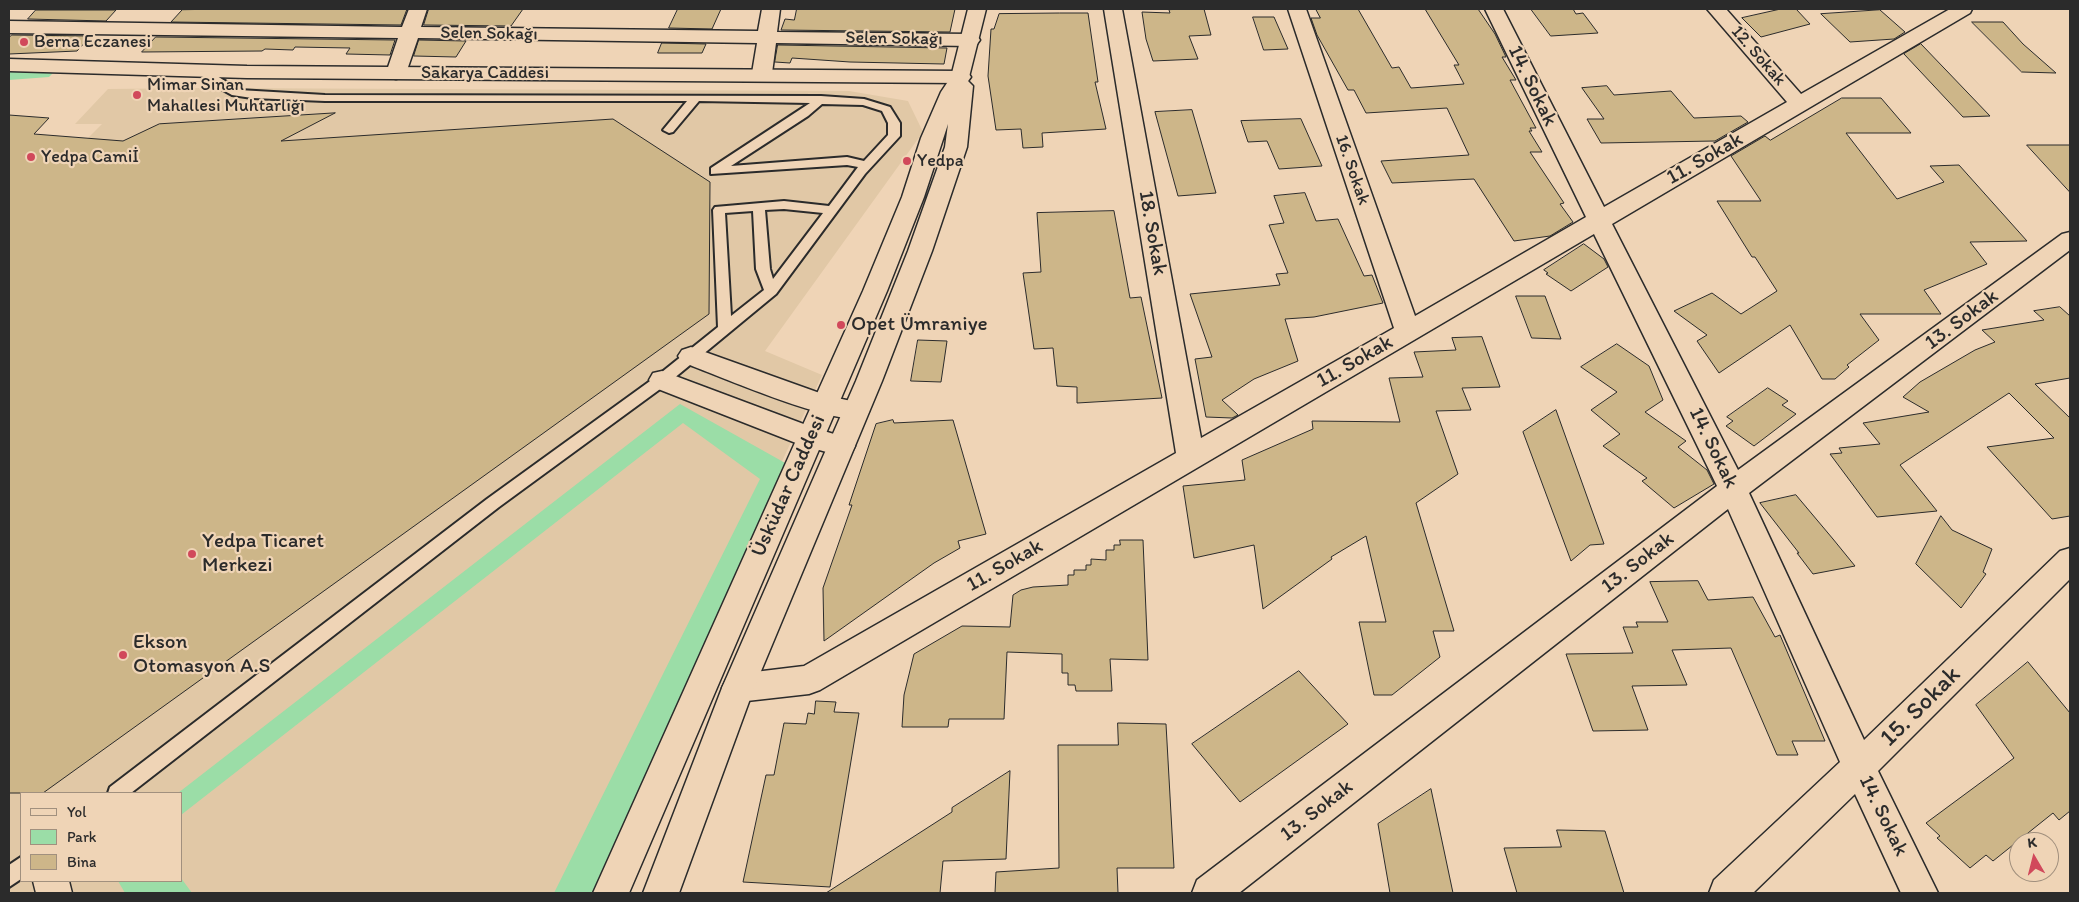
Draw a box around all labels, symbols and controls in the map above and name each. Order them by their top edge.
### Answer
street label: 12. Sokak [1726,21,1790,91]
street label: Selen Sokağı [440,22,538,46]
street label: Selen Sokağı [845,27,943,51]
place label: Berna Eczanesi [34,31,151,53]
marker: Berna Eczanesi [18,36,30,48]
street label: 14. Sokak [1502,42,1562,130]
street label: Sakarya Caddesi [421,62,549,84]
place label: Mimar Sinan Mahallesi Muhtarlığı [147,74,305,116]
marker: Mimar Sinan Mahallesi Muhtarlığı [131,89,143,101]
street label: 11. Sokak [1662,127,1748,191]
street label: 16. Sokak [1330,132,1374,208]
place label: Yedpa Camiİ [41,146,139,168]
place label: Yedpa [917,150,963,172]
marker: Yedpa Camiİ [25,151,37,163]
marker: Yedpa [901,155,913,167]
street label: 18. Sokak [1132,189,1172,277]
street label: 13. Sokak [1920,284,2004,356]
place label: Opet Ümraniye [851,312,988,338]
marker: Opet Ümraniye [835,319,847,331]
street label: 11. Sokak [1312,330,1398,394]
street label: 14. Sokak [1683,404,1743,492]
street label: Üsküdar Caddesi [746,411,832,561]
street label: 13. Sokak [1597,527,1679,599]
place label: Yedpa Ticaret Merkezi [202,529,324,579]
street label: 11. Sokak [962,534,1048,598]
marker: Yedpa Ticaret Merkezi [186,548,198,560]
place label: Ekson Otomasyon A.S [133,630,270,680]
marker: Ekson Otomasyon A.S [117,649,129,661]
street label: 15. Sokak [1875,661,1967,753]
street label: 14. Sokak [1853,772,1913,860]
street label: 13. Sokak [1276,775,1358,847]
legend [20,792,182,882]
text: Yol [67,803,86,821]
text: Park [67,828,97,846]
north arrow [2009,832,2059,882]
text: K [2026,834,2038,852]
text: Bina [67,853,96,871]

